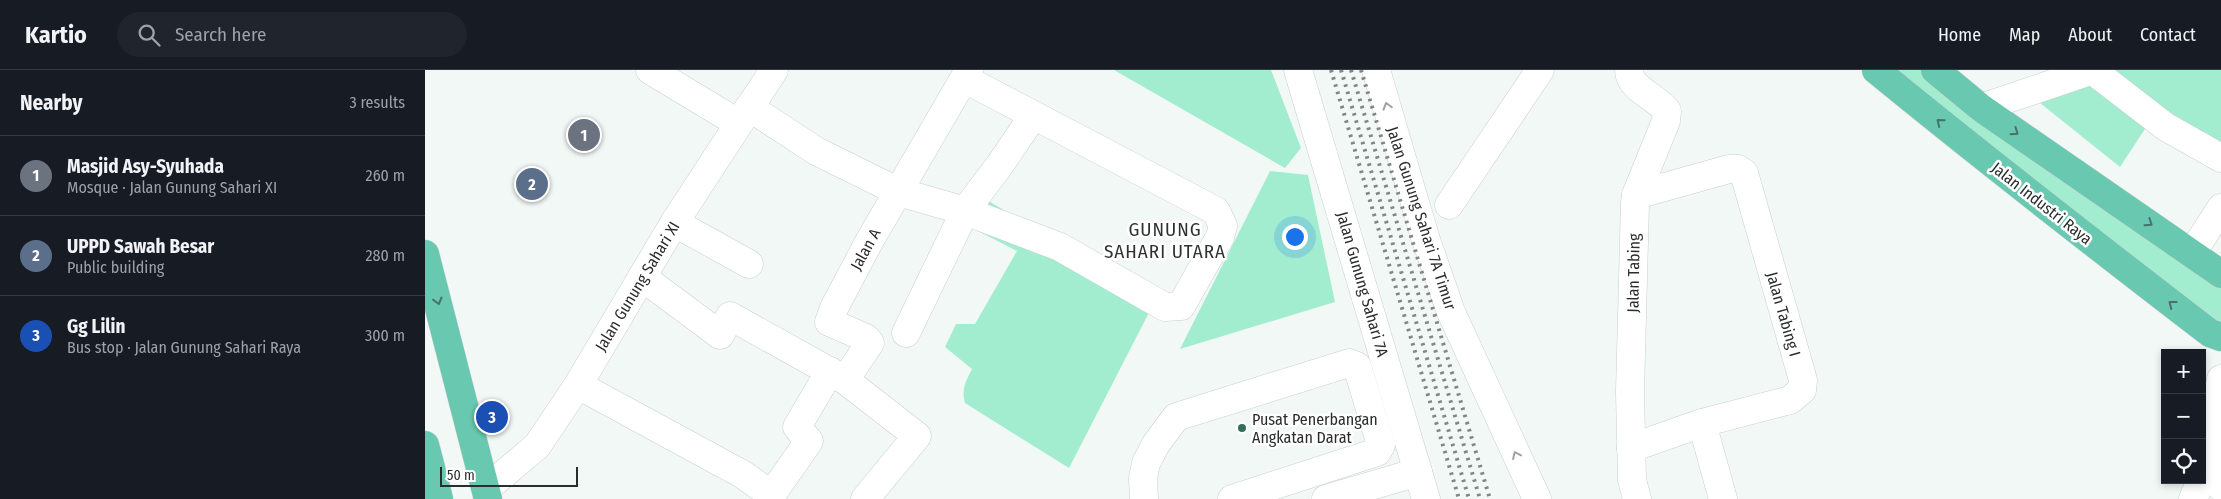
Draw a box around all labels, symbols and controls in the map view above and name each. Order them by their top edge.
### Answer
search box [117,12,467,57]
text: Kartio [25,21,87,49]
icon: search [135,21,163,49]
text: Search here [175,23,266,46]
text: Home [1938,24,1981,46]
text: Map [2009,24,2040,46]
text: About [2068,24,2112,46]
text: Contact [2140,24,2196,46]
text: Nearby [20,90,82,116]
text: 3 results [349,93,405,112]
one-way arrow [1382,103,1392,111]
pin: 1 [568,116,600,154]
one-way arrow [1936,118,1945,127]
street label: Jalan Gunung Sahari 7A Timur [1383,124,1460,313]
one-way arrow [2009,126,2019,135]
text: Masjid Asy-Syuhada [67,155,224,178]
street label: Jalan Industri Raya [1988,158,2096,249]
pin: 2 [516,165,548,203]
text: 1 [33,166,39,185]
text: 260 m [366,166,405,185]
text: Mosque · Jalan Gunung Sahari XI [67,178,277,197]
street label: Jalan Gunung Sahari 7A [1333,209,1392,359]
one-way arrow [2143,217,2153,226]
street label: Jalan Gunung Sahari XI [591,218,684,354]
district label: GUNUNG SAHARI UTARA [1104,218,1226,263]
your location [1282,224,1308,250]
street label: Jalan A [846,225,885,273]
street label: Jalan Tabing [1623,233,1644,313]
text: UPPD Sawah Besar [67,235,214,258]
text: 2 [32,246,40,265]
text: 280 m [366,246,405,265]
text: Public building [67,258,164,277]
street label: Jalan Tabing I [1762,270,1805,359]
one-way arrow [432,297,442,305]
one-way arrow [2168,300,2177,309]
text: Gg Lilin [67,315,125,338]
text: 3 [32,326,40,345]
text: 300 m [365,326,405,345]
text: Bus stop · Jalan Gunung Sahari Raya [67,338,301,357]
map controls [2161,349,2206,484]
button: + [2161,349,2206,394]
button: − [2161,394,2206,439]
pin: 3 [476,398,508,436]
place label: Pusat Penerbangan Angkatan Darat [1252,410,1378,447]
marker: Pusat Penerbangan Angkatan Darat [1236,422,1248,434]
button: locate [2161,439,2206,484]
one-way arrow [1512,451,1523,460]
scale bar [440,464,577,487]
text: 50 m [447,467,475,484]

